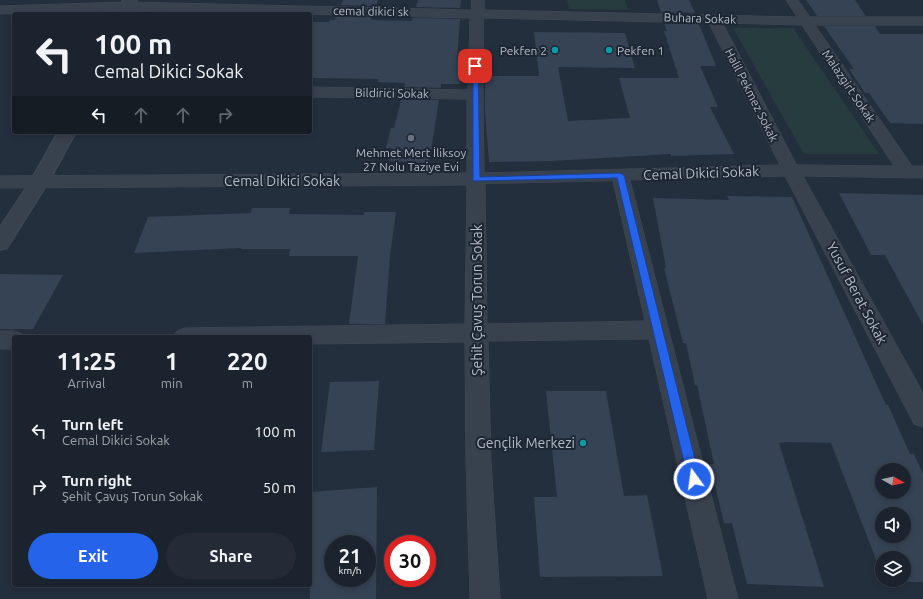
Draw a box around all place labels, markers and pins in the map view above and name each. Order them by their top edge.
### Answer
place label: Pekfen 2 [500,44,547,57]
place label: Pekfen 1 [617,44,664,57]
marker: Pekfen 2 [550,45,560,55]
marker: Pekfen 1 [604,45,614,55]
pin [458,49,492,83]
marker: Mehmet Mert İliksoy 27 Nolu Taziye Evi [406,133,416,143]
place label: Mehmet Mert İliksoy 27 Nolu Taziye Evi [356,146,467,173]
place label: Gençlik Merkezi [477,435,575,451]
marker: Gençlik Merkezi [578,438,588,448]

